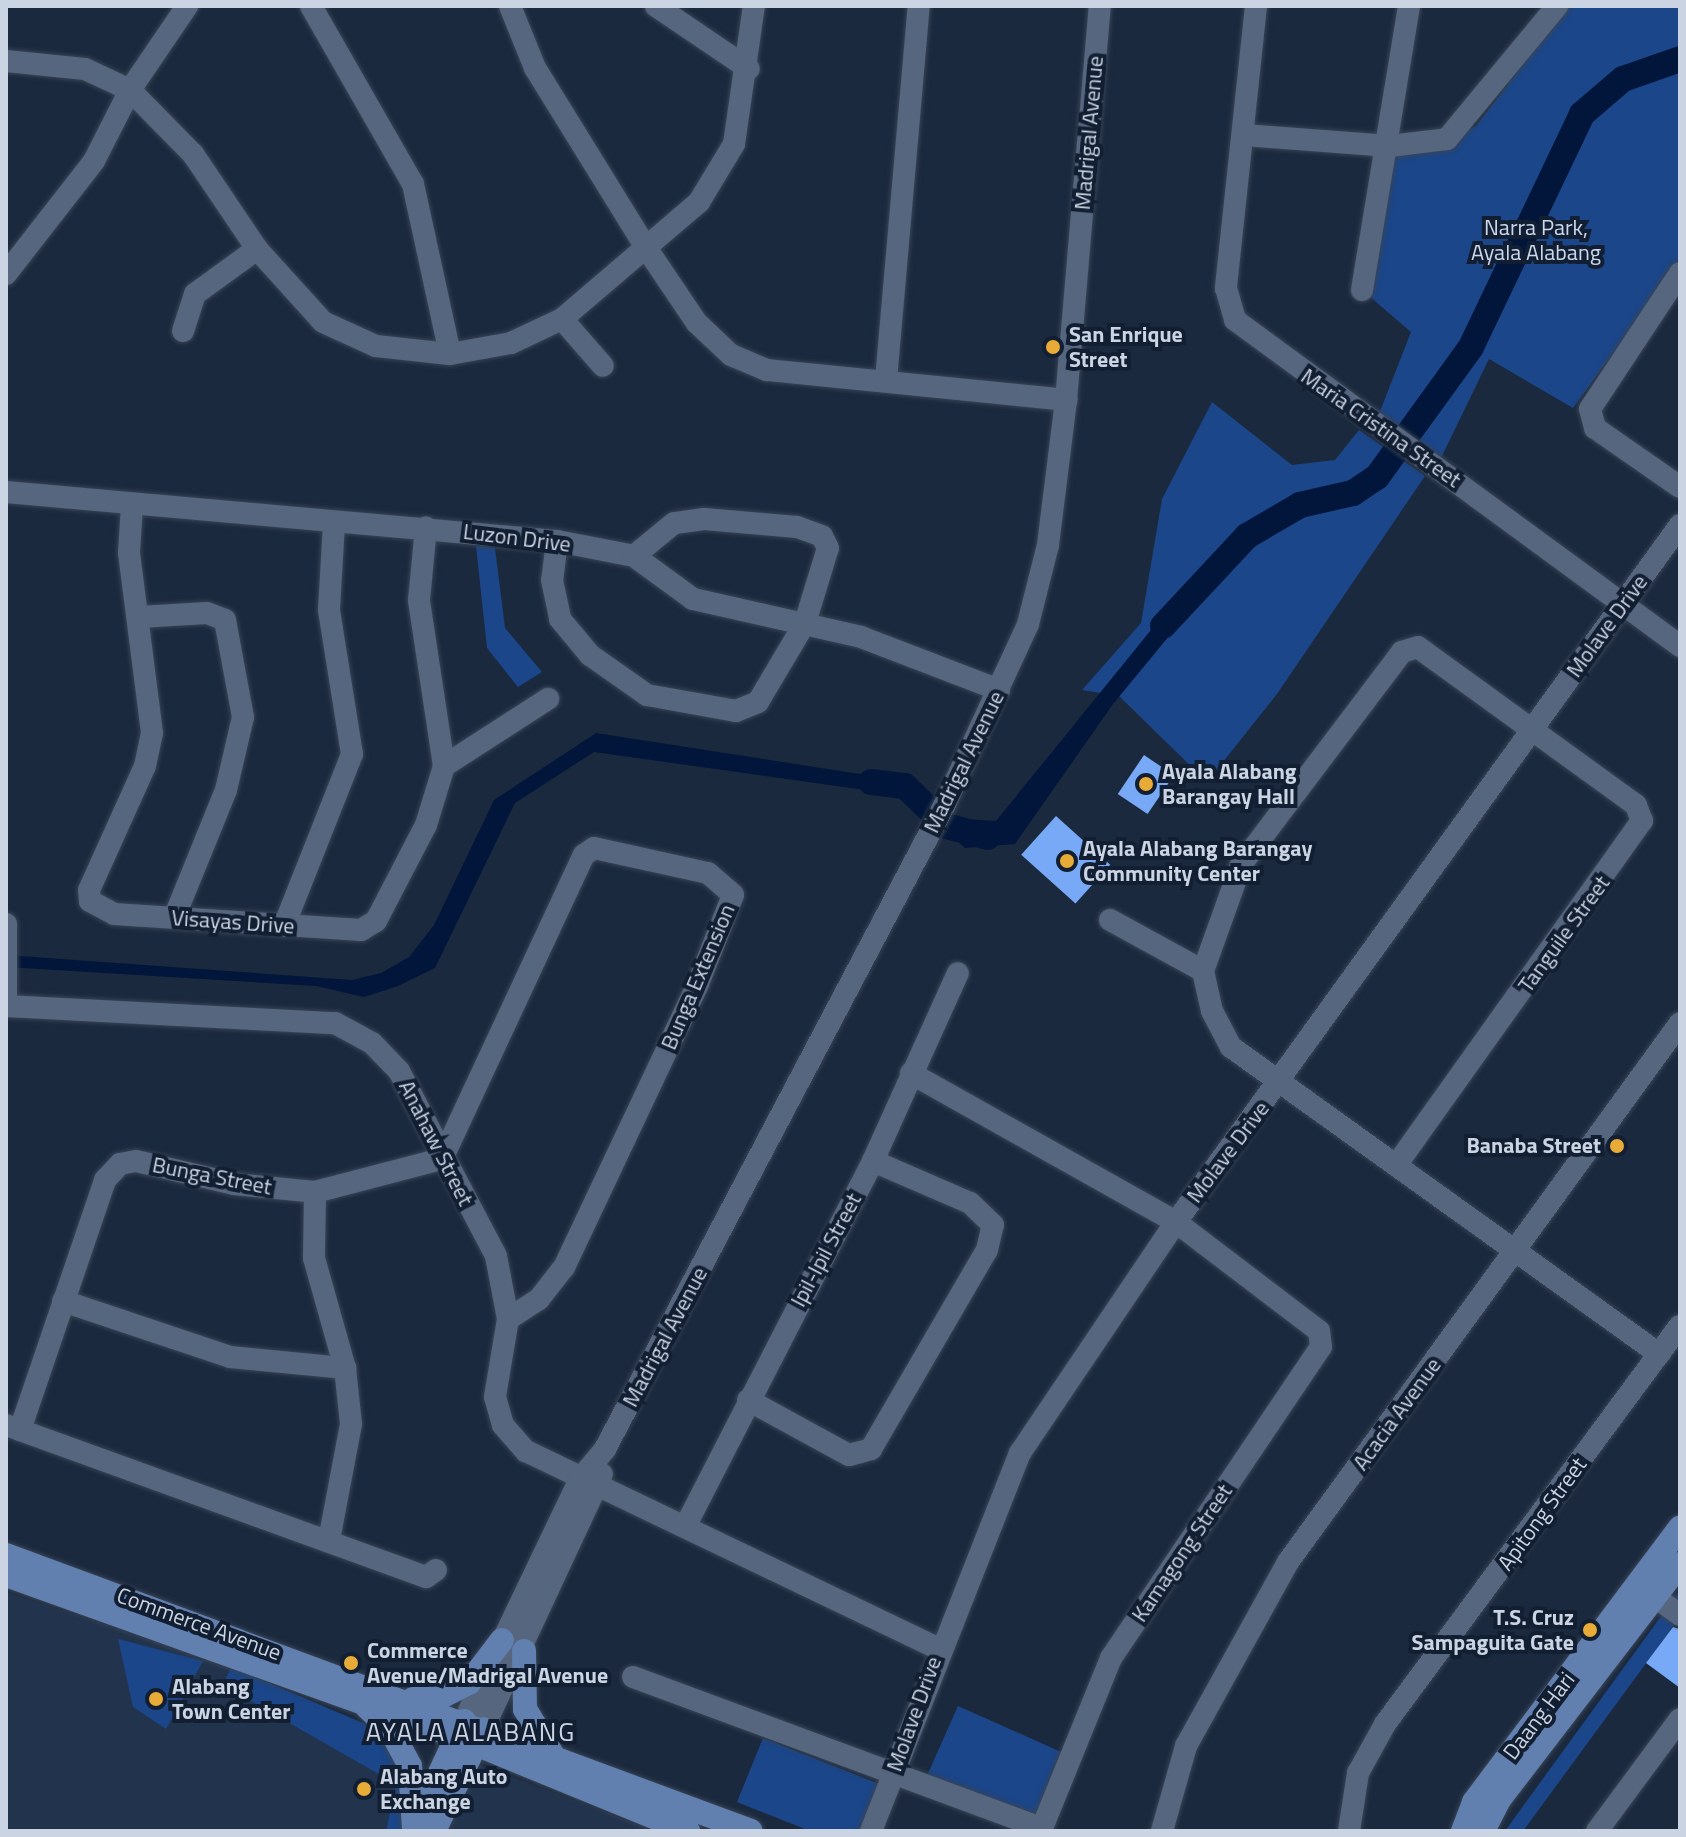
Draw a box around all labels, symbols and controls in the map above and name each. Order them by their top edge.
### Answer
street label: Madrigal Avenue [1069,55,1109,211]
park label: Narra Park, Ayala Alabang [1471,214,1601,266]
place label: San Enrique Street [1069,321,1183,372]
marker: San Enrique Street [1044,338,1062,356]
street label: Maria Cristina Street [1296,363,1466,493]
street label: Luzon Drive [462,518,572,558]
street label: Molave Drive [1561,570,1653,682]
street label: Madrigal Avenue [918,687,1010,837]
place label: Ayala Alabang Barangay Hall [1162,758,1297,810]
marker: Ayala Alabang Barangay Hall [1137,775,1155,793]
place label: Ayala Alabang Barangay Community Center [1083,835,1312,886]
marker: Ayala Alabang Barangay Community Center [1058,852,1076,870]
street label: Tanguile Street [1513,870,1615,998]
street label: Bunga Extension [655,900,741,1054]
street label: Visayas Drive [171,905,295,939]
street label: Anahaw Street [393,1076,479,1210]
street label: Molave Drive [1181,1096,1275,1208]
place label: Banaba Street [1466,1133,1601,1159]
marker: Banaba Street [1608,1137,1626,1155]
street label: Bunga Street [150,1152,274,1200]
street label: Ipil-Ipil Street [785,1189,867,1311]
street label: Madrigal Avenue [617,1263,713,1411]
street label: Acacia Avenue [1347,1353,1447,1475]
street label: Apitong Street [1492,1452,1592,1576]
street label: Kamagong Street [1126,1479,1238,1627]
street label: Commerce Avenue [113,1582,285,1666]
place label: T.S. Cruz Sampaguita Gate [1412,1604,1574,1656]
marker: T.S. Cruz Sampaguita Gate [1581,1621,1599,1639]
place label: Commerce Avenue/Madrigal Avenue [367,1637,608,1688]
street label: Molave Drive [881,1653,947,1775]
marker: Commerce Avenue/Madrigal Avenue [342,1654,360,1672]
street label: Daang Hari [1498,1667,1580,1765]
place label: Alabang Town Center [172,1673,290,1724]
marker: Alabang Town Center [147,1690,165,1708]
district label: AYALA ALABANG [366,1716,576,1748]
place label: Alabang Auto Exchange [380,1763,508,1814]
marker: Alabang Auto Exchange [355,1780,373,1798]

